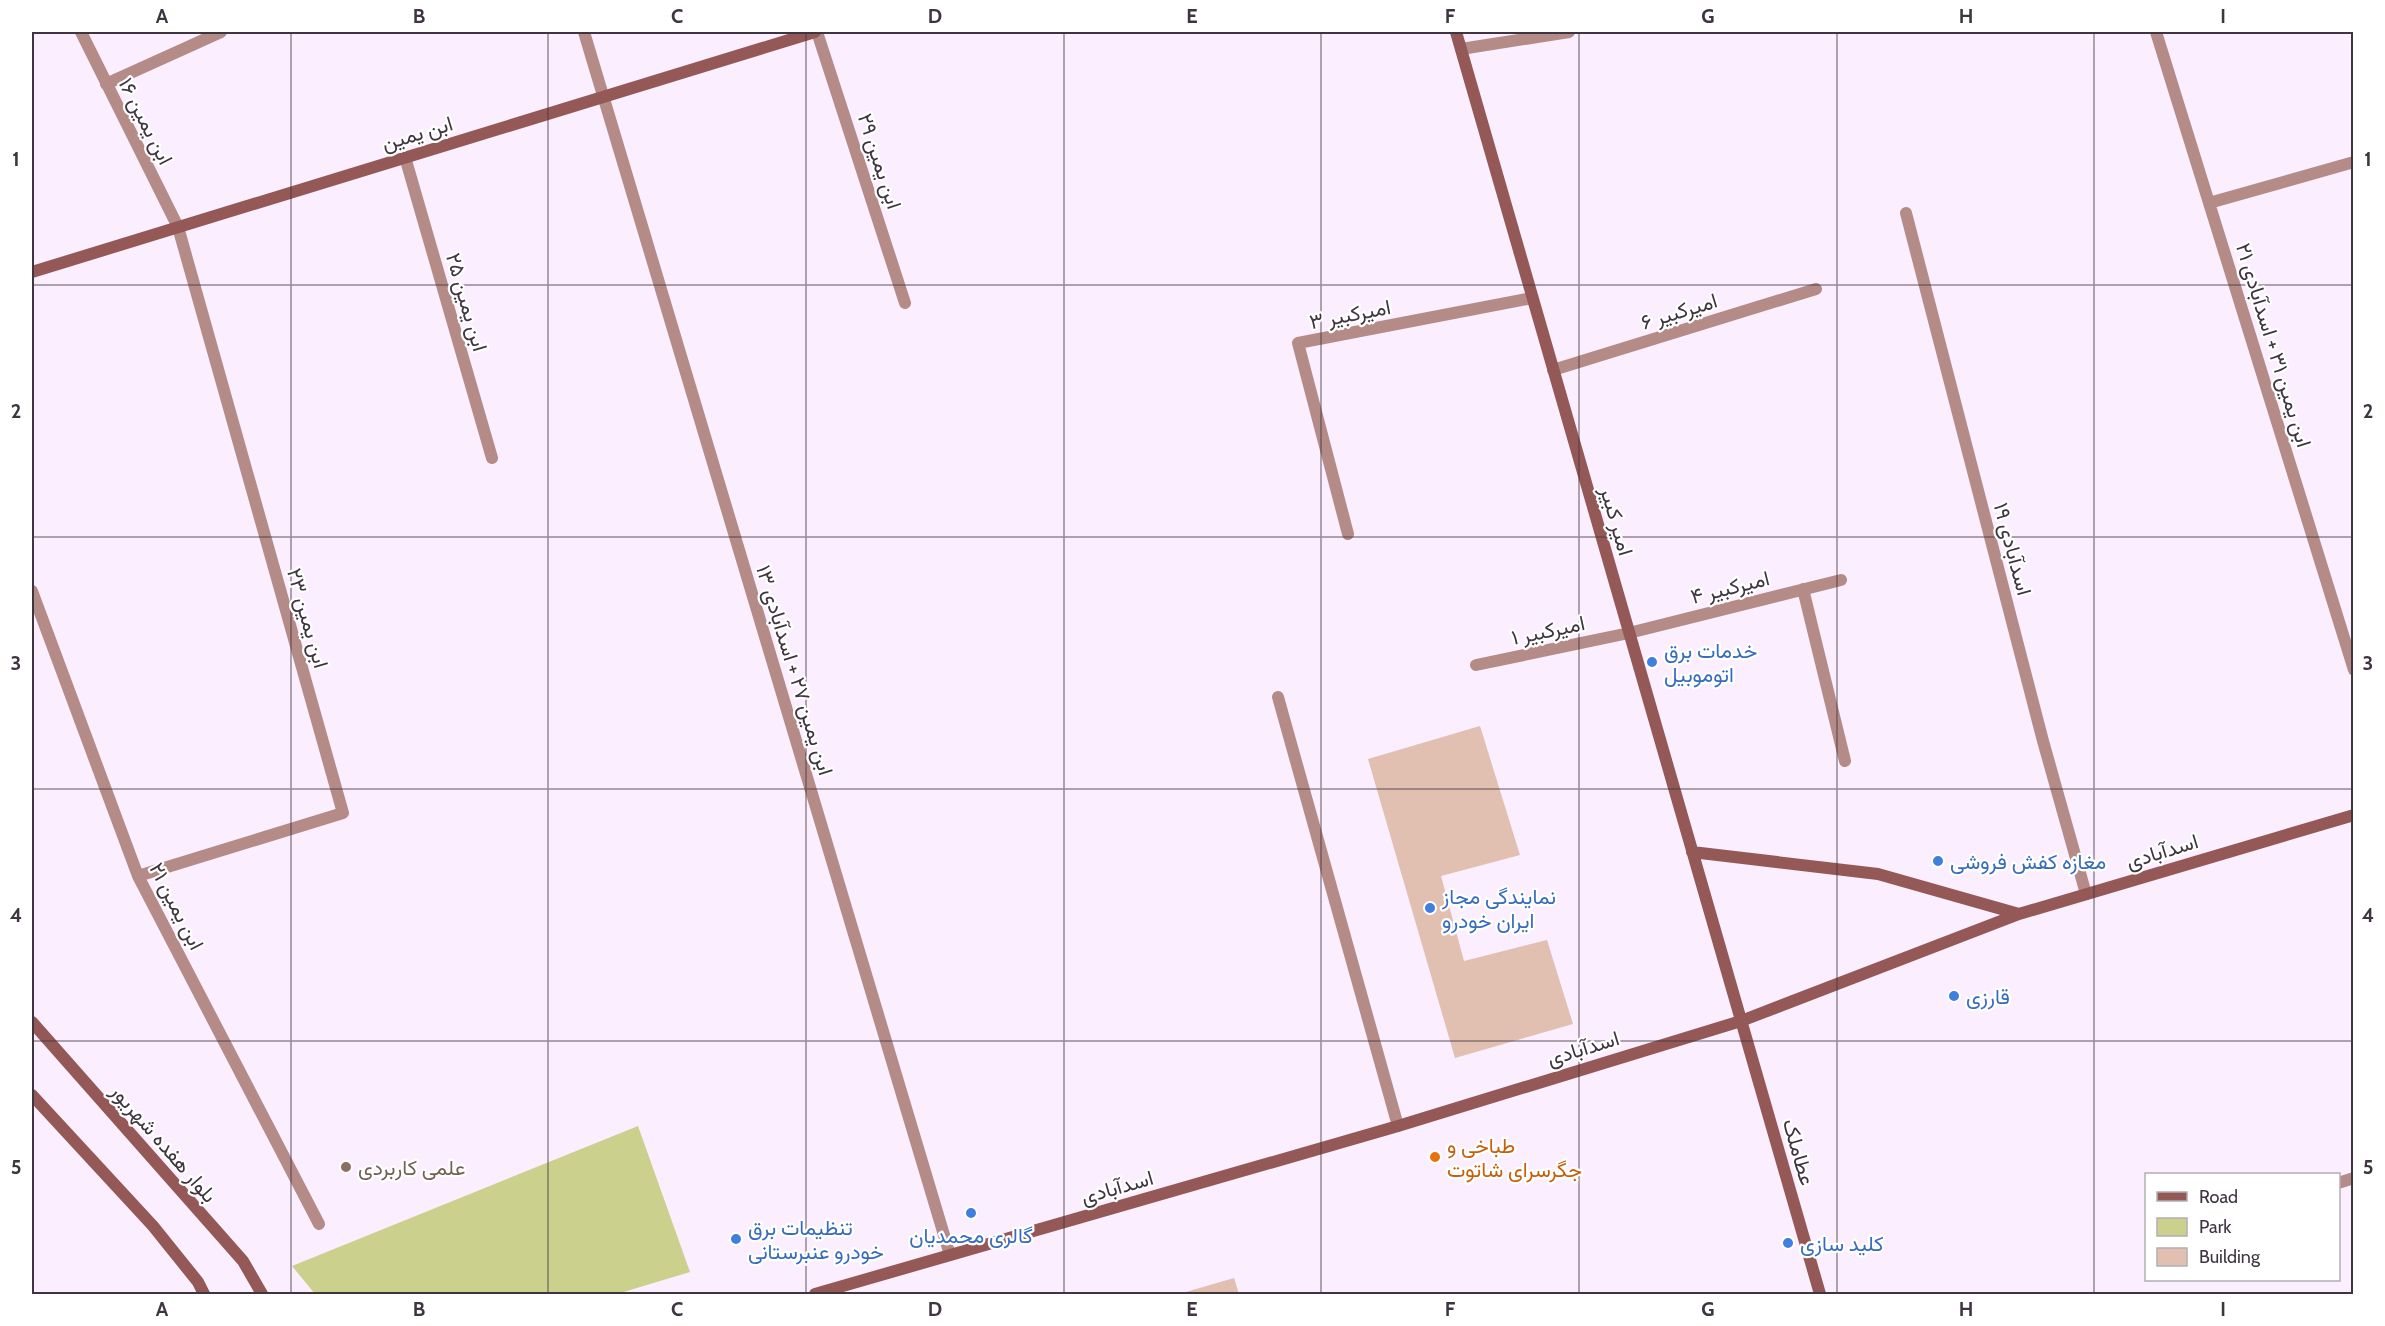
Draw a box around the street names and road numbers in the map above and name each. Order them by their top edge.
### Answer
street label: ابن یمین ۱۶ [114,73,178,169]
street label: ابن یمین [378,110,456,156]
street label: ابن یمین ۲۹ [853,110,907,212]
street label: ابن یمین ۳۱ + اسدآبادی ۲۱ [2231,240,2317,450]
street label: ابن یمین ۲۵ [441,250,493,354]
street label: امیرکبیر ۶ [1638,288,1721,335]
street label: امیرکبیر ۳ [1307,294,1393,335]
street label: امیر کبیر [1594,483,1639,559]
street label: اسدآبادی ۱۹ [1989,500,2037,598]
street label: ابن یمین ۲۷ + اسدآبادی ۱۳ [751,562,839,778]
street label: ابن یمین ۲۳ [282,565,334,671]
street label: امیرکبیر ۴ [1688,565,1772,610]
street label: امیرکبیر ۱ [1509,610,1587,651]
street label: اسدآبادی [2123,828,2201,874]
street label: ابن یمین ۲۱ [144,858,210,954]
street label: اسدآبادی [1544,1025,1622,1071]
street label: بلوار هفده شهریور [104,1078,222,1208]
street label: عطاملک [1778,1116,1820,1188]
street label: اسدآبادی [1078,1165,1156,1209]

